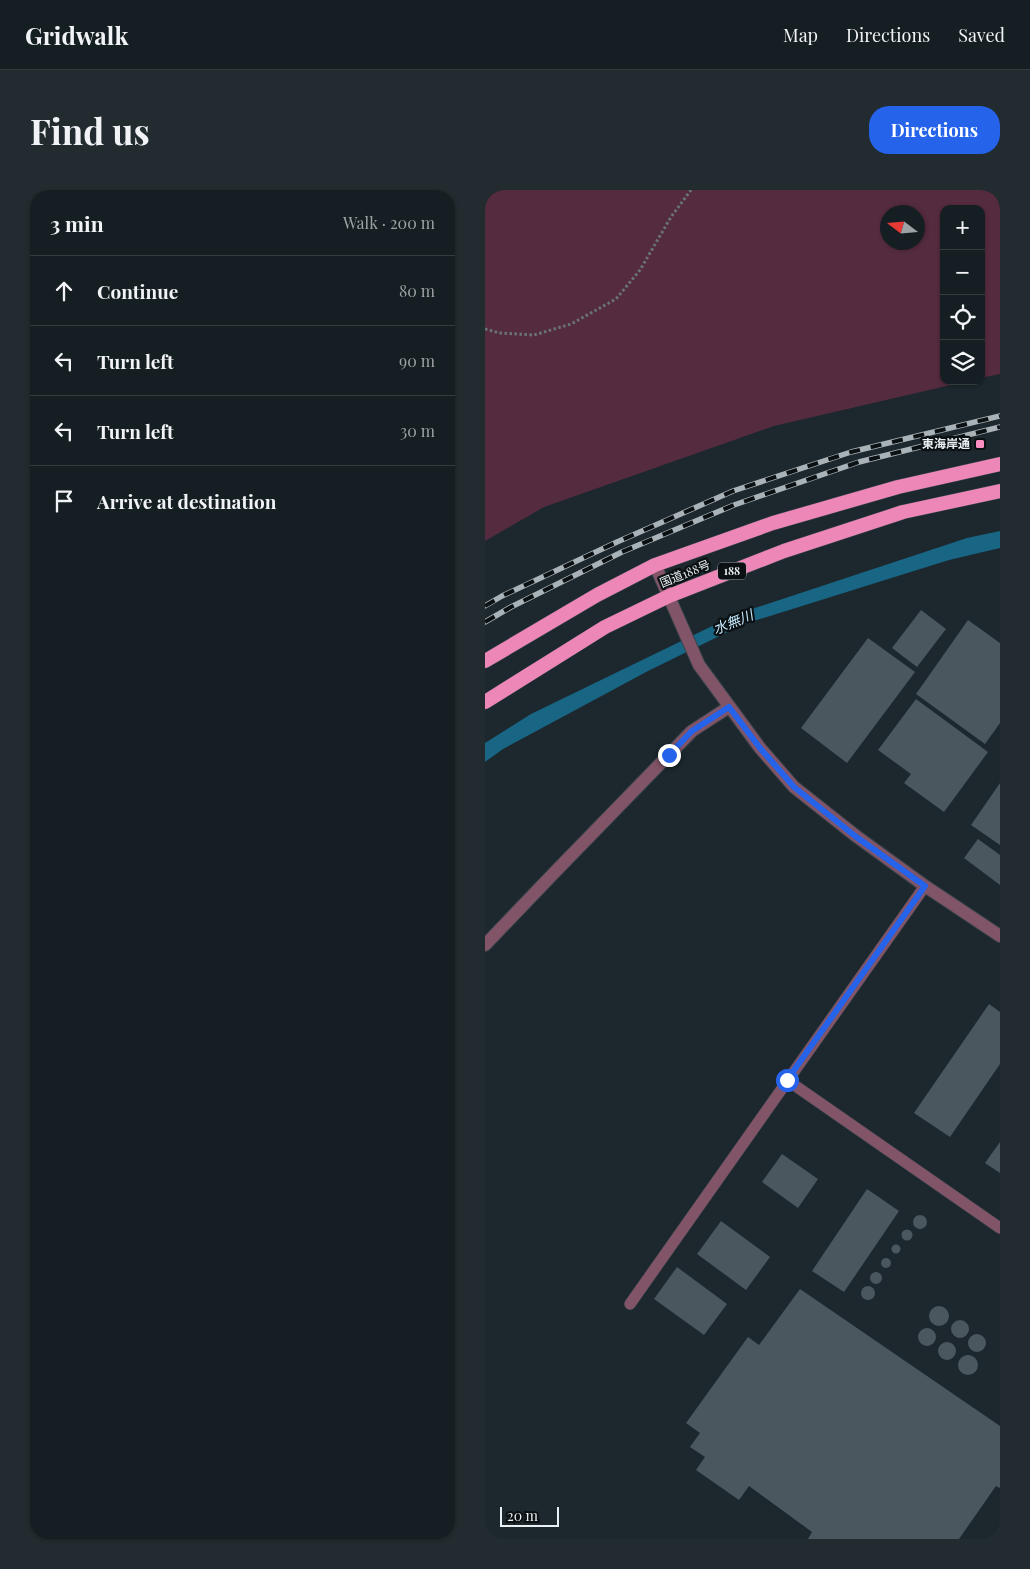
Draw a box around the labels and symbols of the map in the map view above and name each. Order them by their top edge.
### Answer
north arrow [880,205,925,250]
place label: 東海岸通 [922,435,970,451]
marker: 東海岸通 [974,438,986,450]
street label: 国道188号 [657,556,712,590]
road number: 188 [718,562,746,580]
water label: 水無川 [710,604,758,638]
route end [658,744,681,767]
route start [776,1069,799,1092]
scale bar [500,1504,559,1527]

